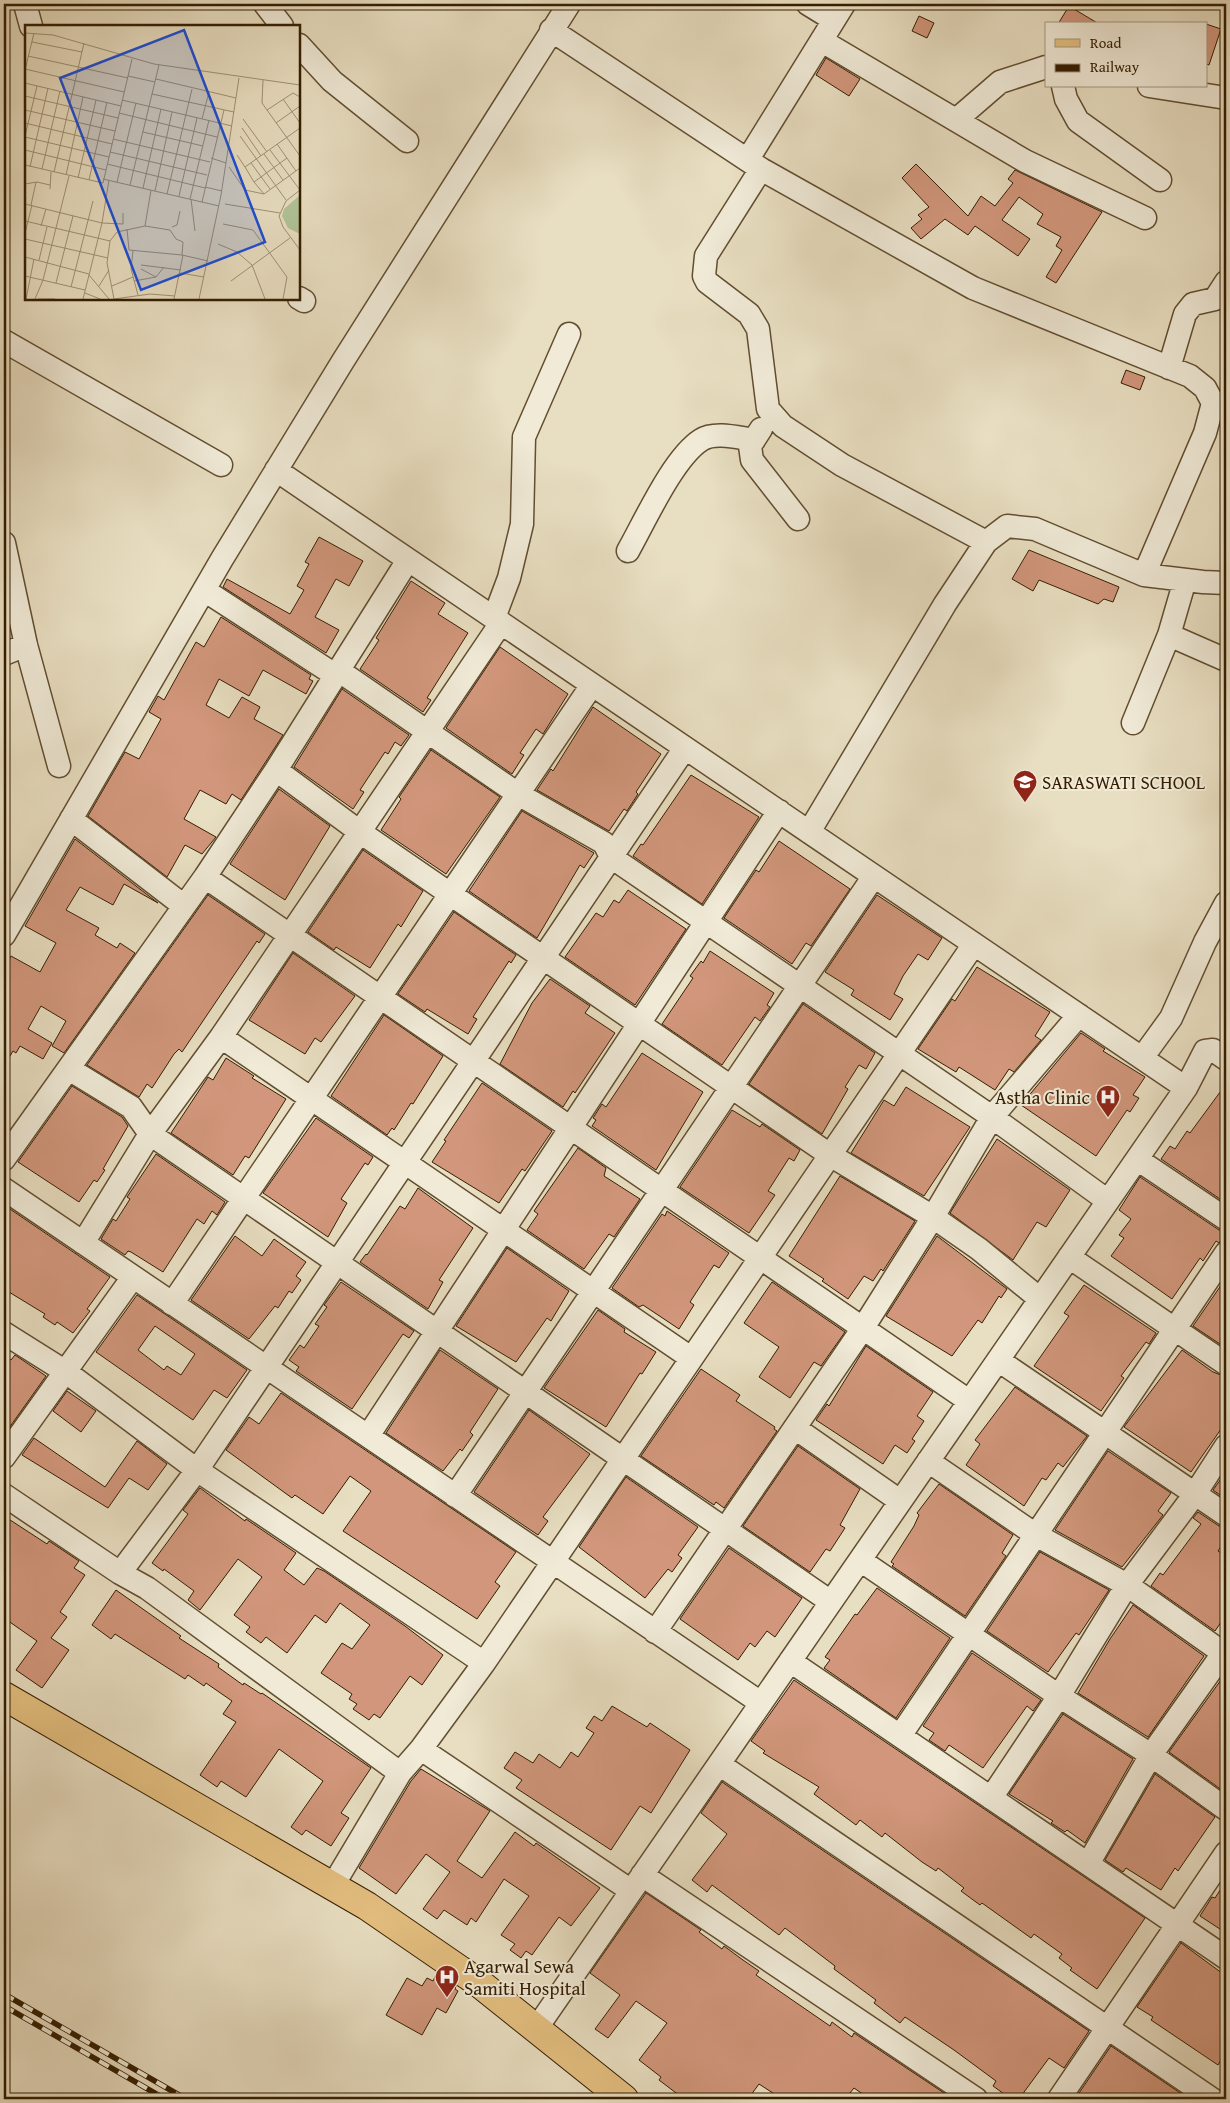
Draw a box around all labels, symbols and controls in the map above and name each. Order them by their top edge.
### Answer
legend [1045,22,1208,88]
inset map [25,25,300,300]
text: Road [1090,32,1121,53]
text: Railway [1090,56,1140,77]
place label: SARASWATI SCHOOL [1042,768,1205,796]
school or university icon: SARASWATI SCHOOL [1012,769,1038,803]
place label: Astha Clinic [995,1083,1090,1111]
hospital icon: Astha Clinic [1095,1084,1121,1118]
place label: Agarwal Sewa Samiti Hospital [464,1952,586,2002]
hospital icon: Agarwal Sewa Samiti Hospital [434,1964,460,1998]

